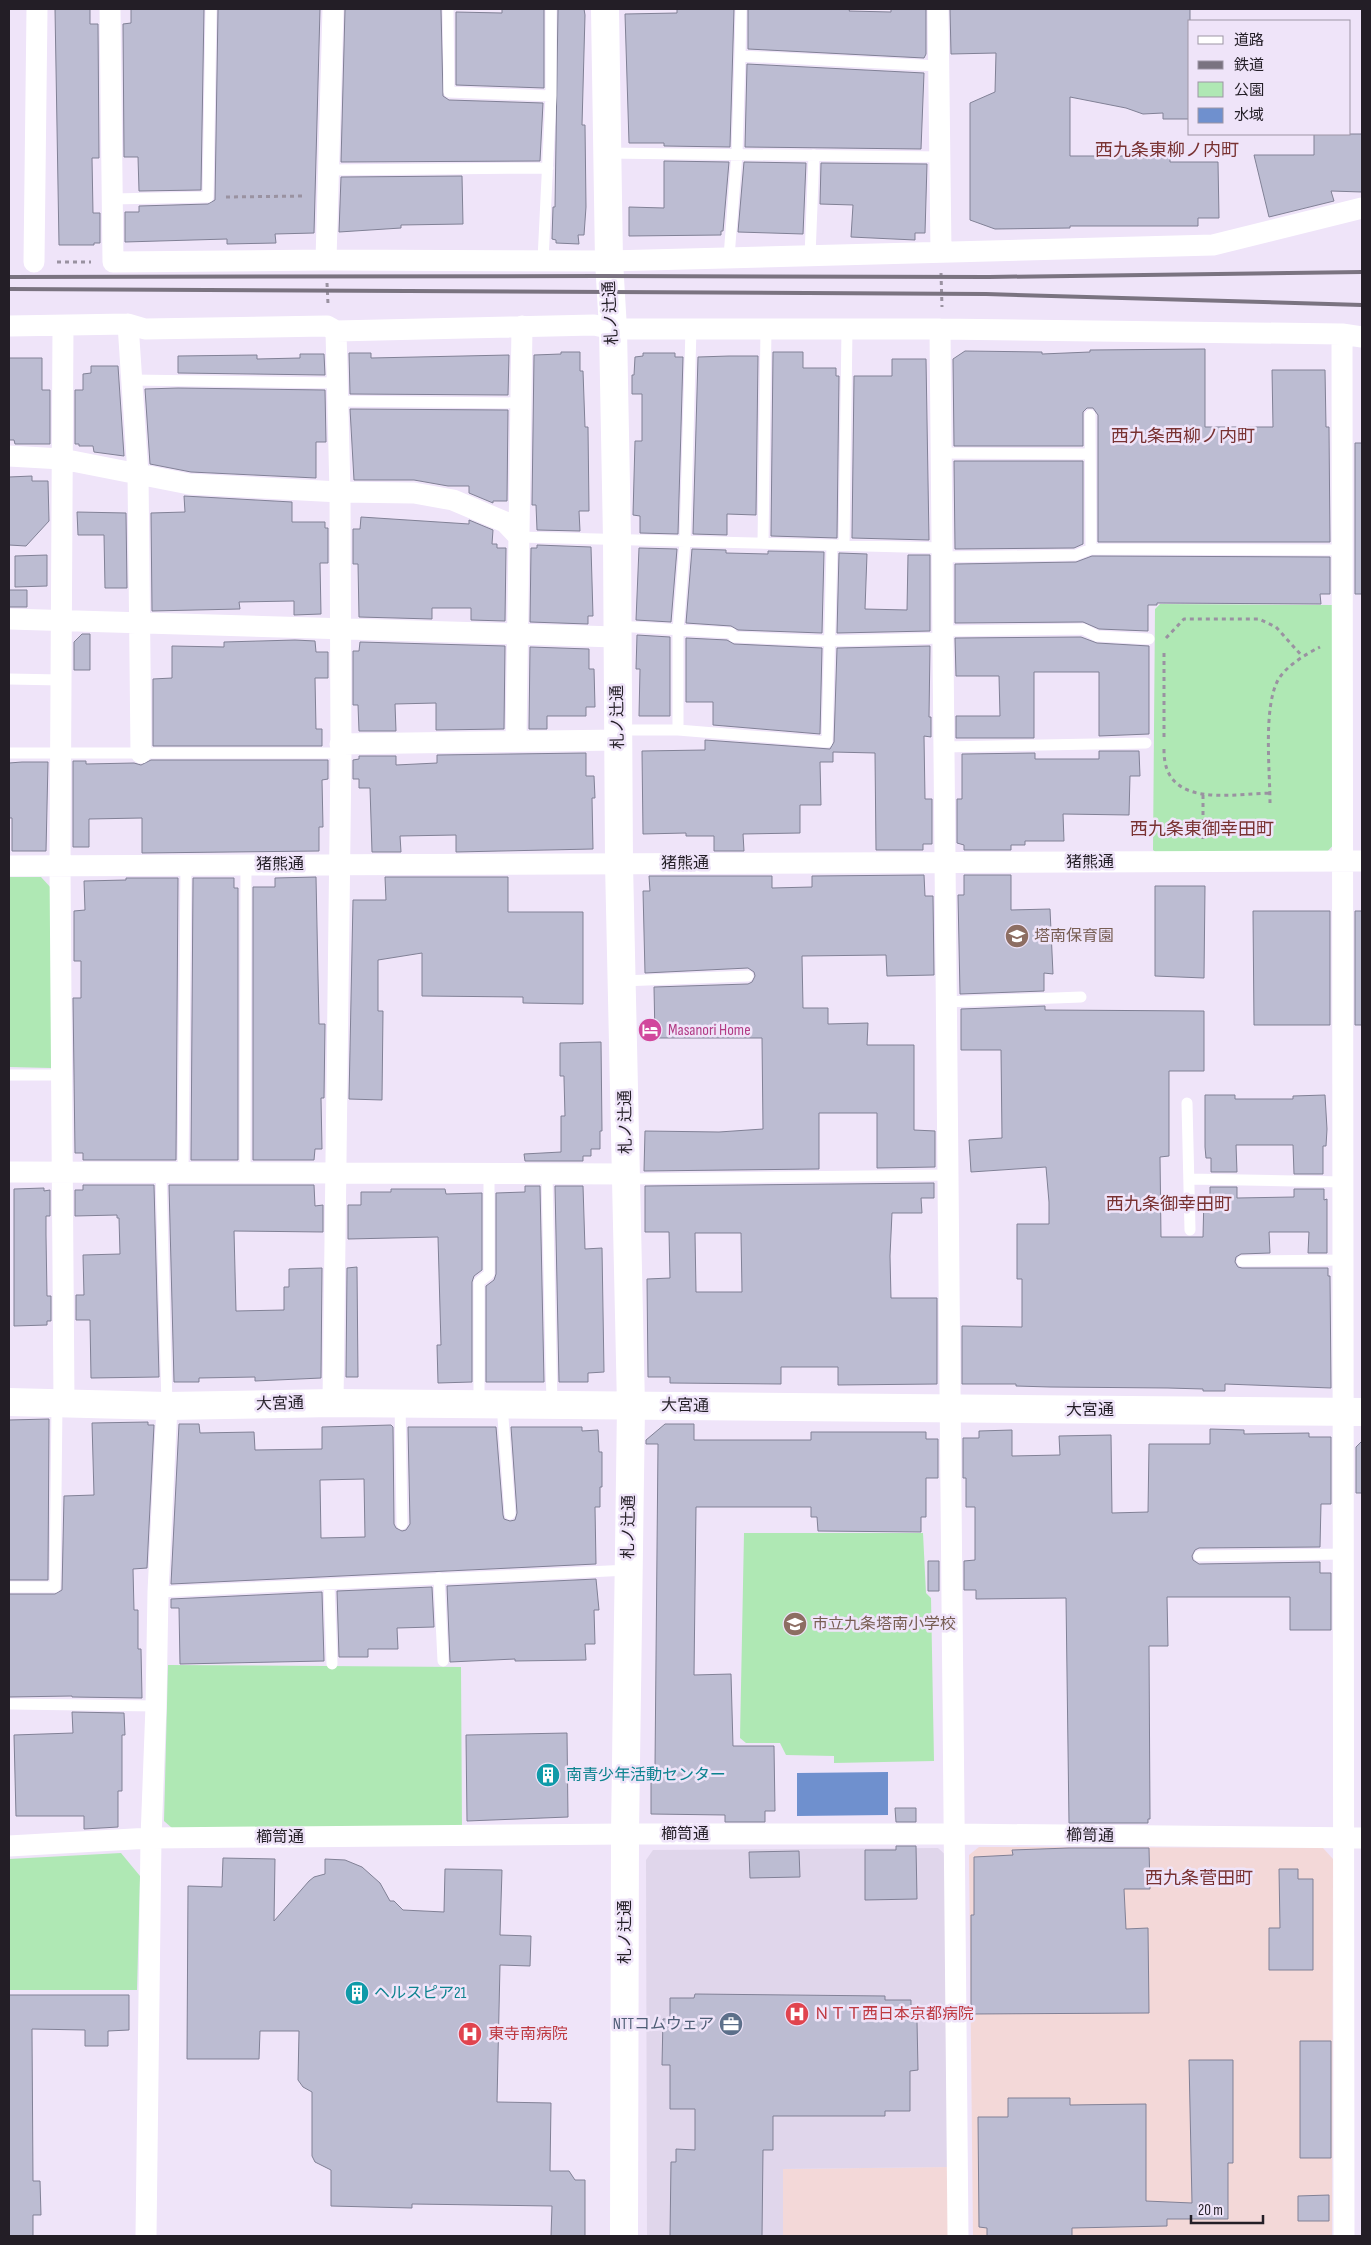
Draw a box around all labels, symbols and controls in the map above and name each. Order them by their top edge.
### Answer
legend [1188,20,1351,135]
text: 道路 [1234,31,1264,50]
text: 鉄道 [1234,56,1264,75]
text: 公園 [1234,81,1264,100]
text: 水域 [1234,106,1264,125]
district label: 西九条東柳ノ内町 [1095,140,1239,161]
street label: 札ノ辻通 [600,281,622,345]
district label: 西九条西柳ノ内町 [1111,426,1255,447]
street label: 札ノ辻通 [608,685,628,749]
district label: 西九条東御幸田町 [1130,819,1274,840]
street label: 猪熊通 [1066,853,1114,872]
street label: 猪熊通 [661,854,709,873]
street label: 猪熊通 [256,855,304,874]
school or university icon: 塔南保育園 [1004,923,1030,949]
place label: 塔南保育園 [1034,927,1114,946]
hotel icon: Masanori Home [637,1017,663,1043]
place label: Masanori Home [668,1021,751,1040]
street label: 札ノ辻通 [616,1090,636,1154]
district label: 西九条御幸田町 [1106,1194,1232,1215]
street label: 大宮通 [256,1394,304,1414]
street label: 大宮通 [661,1396,709,1416]
street label: 大宮通 [1066,1401,1114,1420]
street label: 札ノ辻通 [619,1495,639,1559]
school or university icon: 市立九条塔南小学校 [782,1611,808,1637]
place label: 市立九条塔南小学校 [812,1615,956,1634]
building icon: 南青少年活動センター [535,1762,561,1788]
place label: 南青少年活動センター [566,1766,726,1785]
street label: 櫛笥通 [661,1825,709,1844]
street label: 櫛笥通 [1066,1826,1114,1846]
street label: 櫛笥通 [256,1828,304,1847]
district label: 西九条菅田町 [1145,1868,1253,1889]
street label: 札ノ辻通 [616,1900,635,1964]
building icon: ヘルスピア21 [344,1980,370,2006]
place label: ヘルスピア21 [374,1984,467,2003]
hospital icon: ＮＴＴ西日本京都病院 [784,2001,810,2027]
place label: ＮＴＴ西日本京都病院 [814,2005,974,2024]
office icon: NTTコムウェア [718,2011,744,2037]
place label: NTTコムウェア [613,2015,714,2034]
hospital icon: 東寺南病院 [457,2021,483,2047]
place label: 東寺南病院 [488,2025,568,2044]
scale bar [1191,2192,1264,2224]
text: 20 m [1198,2201,1223,2220]

